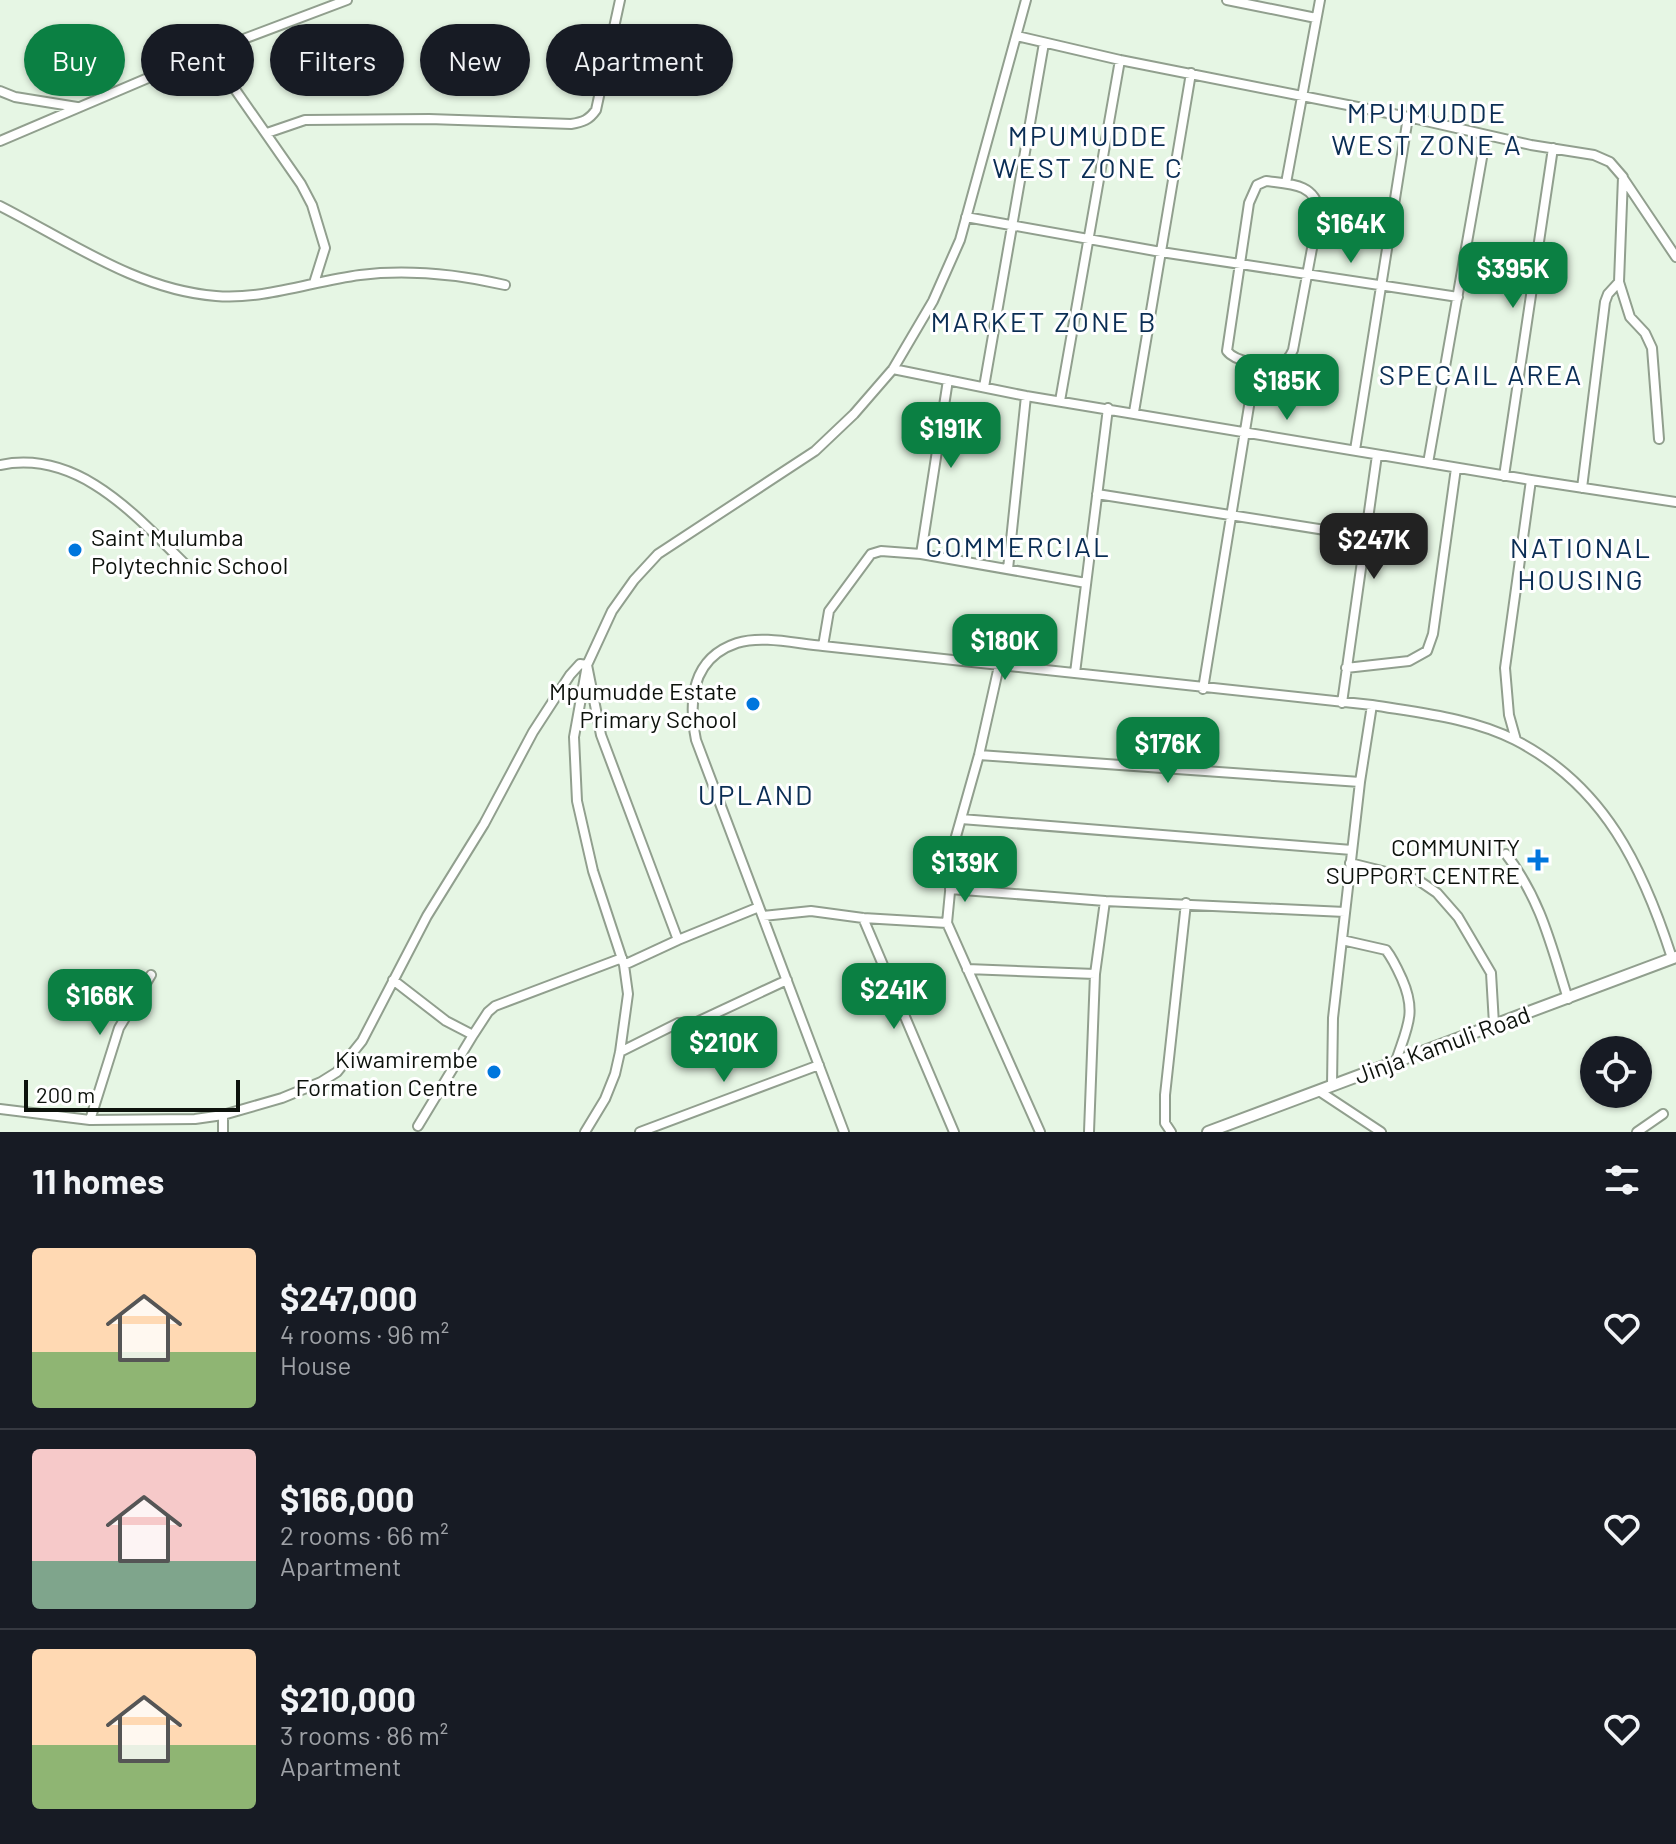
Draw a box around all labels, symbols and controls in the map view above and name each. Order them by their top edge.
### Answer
chip: Buy [24,24,125,96]
chip: Rent [141,24,254,96]
chip: Filters [270,24,404,96]
chip: New [420,24,530,96]
chip: Apartment [546,24,733,96]
district label: MPUMUDDE WEST ZONE A [1331,95,1523,161]
district label: MPUMUDDE WEST ZONE C [992,118,1184,184]
pin: $164K [1295,197,1407,265]
text: $164K [1316,207,1386,238]
pin: $395K [1457,242,1569,310]
text: $395K [1476,252,1550,283]
district label: MARKET ZONE B [930,304,1158,338]
pin: $185K [1231,354,1343,422]
district label: SPECAIL AREA [1379,357,1583,391]
text: $185K [1253,364,1321,395]
pin: $191K [895,402,1007,470]
text: $191K [920,412,982,443]
pin: $247K [1318,513,1430,581]
place label: Saint Mulumba Polytechnic School [91,522,288,579]
text: $247K [1338,523,1410,554]
district label: COMMERCIAL [925,529,1111,563]
district label: NATIONAL HOUSING [1510,530,1652,596]
marker: Saint Mulumba Polytechnic School [66,541,84,559]
pin: $180K [949,614,1061,682]
text: $180K [970,624,1040,655]
place label: Mpumudde Estate Primary School [549,676,737,733]
marker: Mpumudde Estate Primary School [744,695,762,713]
pin: $176K [1112,717,1224,785]
text: $176K [1134,727,1202,758]
district label: UPLAND [698,777,814,811]
place label: COMMUNITY SUPPORT CENTRE [1326,832,1520,889]
pin: $139K [909,836,1021,904]
text: $139K [931,846,999,877]
marker: COMMUNITY SUPPORT CENTRE [1527,849,1549,871]
pin: $241K [838,963,950,1031]
pin: $166K [44,969,156,1037]
text: $241K [860,973,928,1004]
text: $166K [66,979,134,1010]
street label: Jinja Kamuli Road [1350,999,1534,1089]
pin: $210K [668,1016,780,1084]
text: $210K [689,1026,759,1057]
map controls [1580,1036,1652,1108]
button: locate [1580,1036,1652,1108]
place label: Kiwamirembe Formation Centre [295,1044,478,1101]
marker: Kiwamirembe Formation Centre [485,1063,503,1081]
scale bar [24,1076,240,1112]
text: 200 m [36,1081,95,1107]
icon: filters [1600,1158,1644,1202]
text: 11 homes [32,1160,164,1201]
text: $247,000 [280,1277,418,1318]
icon: home [96,1280,192,1376]
icon: heart [1600,1306,1644,1350]
text: 4 rooms · 96 m² [280,1318,449,1349]
text: House [280,1349,351,1380]
text: $166,000 [280,1478,414,1519]
icon: home [96,1481,192,1577]
icon: heart [1600,1507,1644,1551]
text: 2 rooms · 66 m² [280,1519,449,1550]
text: Apartment [280,1550,401,1581]
text: $210,000 [280,1678,416,1719]
icon: home [96,1681,192,1777]
icon: heart [1600,1707,1644,1751]
text: 3 rooms · 86 m² [280,1719,448,1750]
text: Apartment [280,1750,401,1781]

